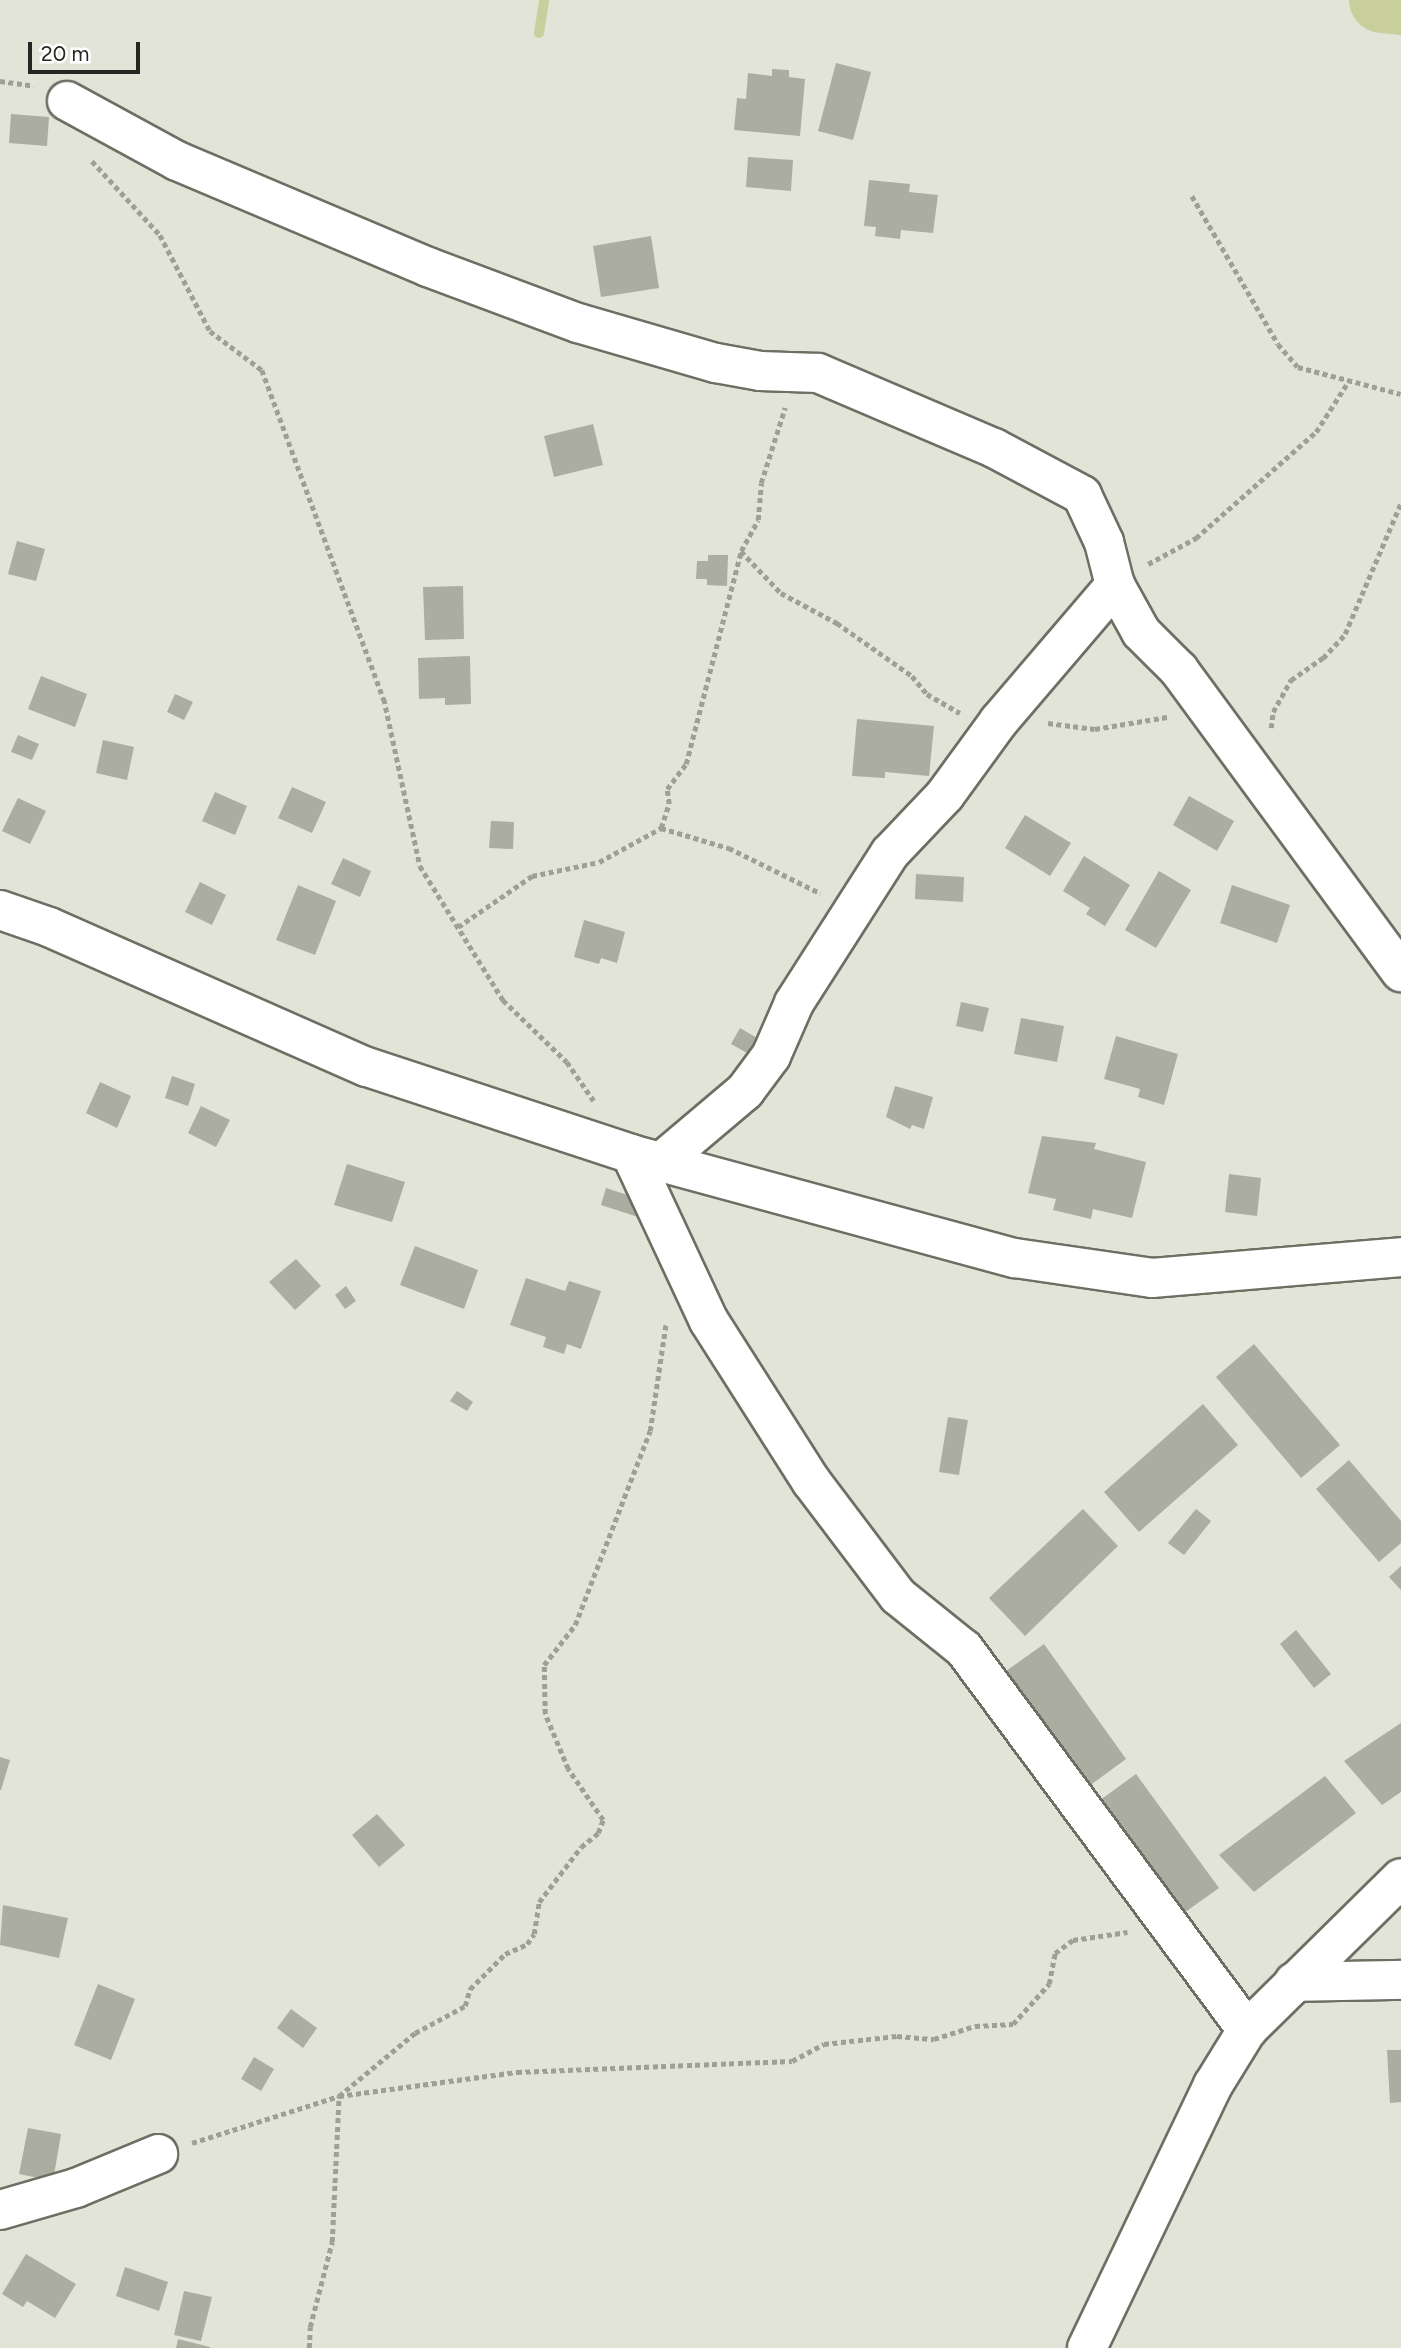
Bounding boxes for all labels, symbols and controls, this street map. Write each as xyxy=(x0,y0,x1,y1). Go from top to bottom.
scale bar xyxy=(32,28,144,72)
text: 20 m xyxy=(41,41,89,66)

